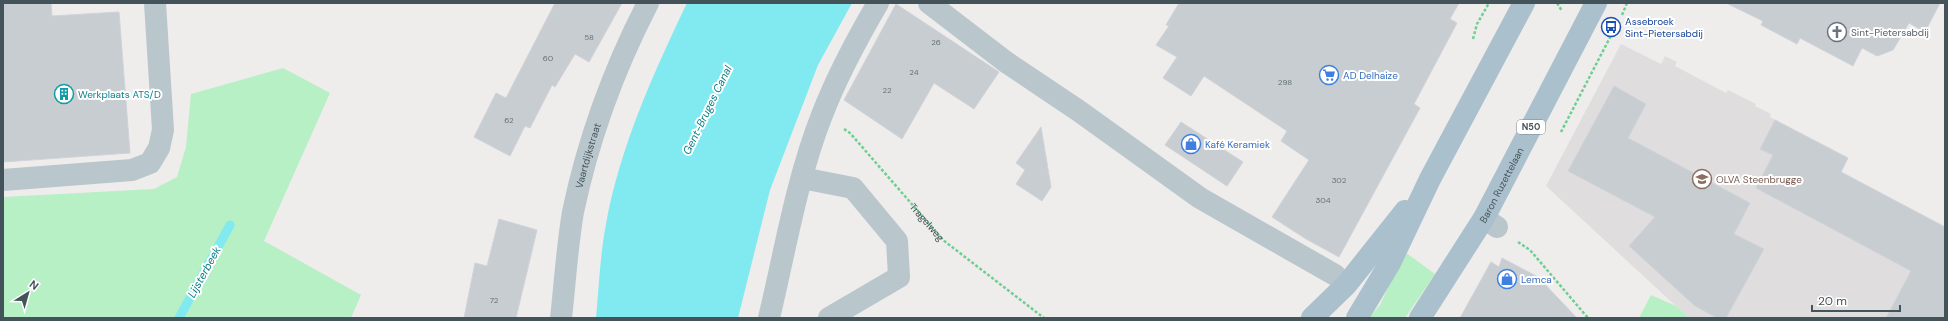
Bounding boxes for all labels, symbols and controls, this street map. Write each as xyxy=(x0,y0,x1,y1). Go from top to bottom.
place label: Assebroek Sint-Pietersabdij xyxy=(1625,15,1703,40)
bus stop icon: Assebroek Sint-Pietersabdij xyxy=(1600,16,1622,38)
church icon: Sint-Pietersabdij xyxy=(1826,21,1848,43)
place label: Sint-Pietersabdij xyxy=(1851,26,1929,39)
house number: 58 xyxy=(584,32,594,42)
house number: 26 xyxy=(931,37,941,47)
house number: 60 xyxy=(543,53,554,63)
water label: Gent-Bruges Canal xyxy=(679,63,735,157)
supermarket icon: AD Delhaize xyxy=(1318,64,1340,86)
house number: 24 xyxy=(909,67,919,77)
place label: AD Delhaize xyxy=(1343,69,1398,82)
house number: 298 xyxy=(1278,77,1292,87)
building icon: Werkplaats ATS/D xyxy=(53,83,75,105)
house number: 22 xyxy=(882,85,892,95)
place label: Werkplaats ATS/D xyxy=(78,88,161,101)
house number: 62 xyxy=(504,115,514,125)
road number: N50 xyxy=(1517,120,1545,134)
street label: Vaartdijkstraat xyxy=(573,121,604,190)
shop icon: Kafé Keramiek xyxy=(1180,133,1202,155)
place label: Kafé Keramiek xyxy=(1205,138,1270,151)
street label: Baron Ruzettelaan xyxy=(1477,145,1527,226)
school or university icon: OLVA Steenbrugge xyxy=(1691,168,1713,190)
place label: OLVA Steenbrugge xyxy=(1716,173,1802,186)
house number: 302 xyxy=(1332,175,1347,185)
house number: 304 xyxy=(1315,195,1331,205)
street label: Tragelweg xyxy=(907,201,947,244)
water label: Lijsterbeek xyxy=(184,244,224,300)
shop icon: Lemca xyxy=(1496,268,1518,290)
north arrow xyxy=(8,273,48,313)
place label: Lemca xyxy=(1521,273,1552,286)
text: N xyxy=(27,277,41,293)
scale bar xyxy=(1812,287,1900,313)
text: 20 m xyxy=(1818,293,1847,309)
house number: 72 xyxy=(490,295,499,305)

